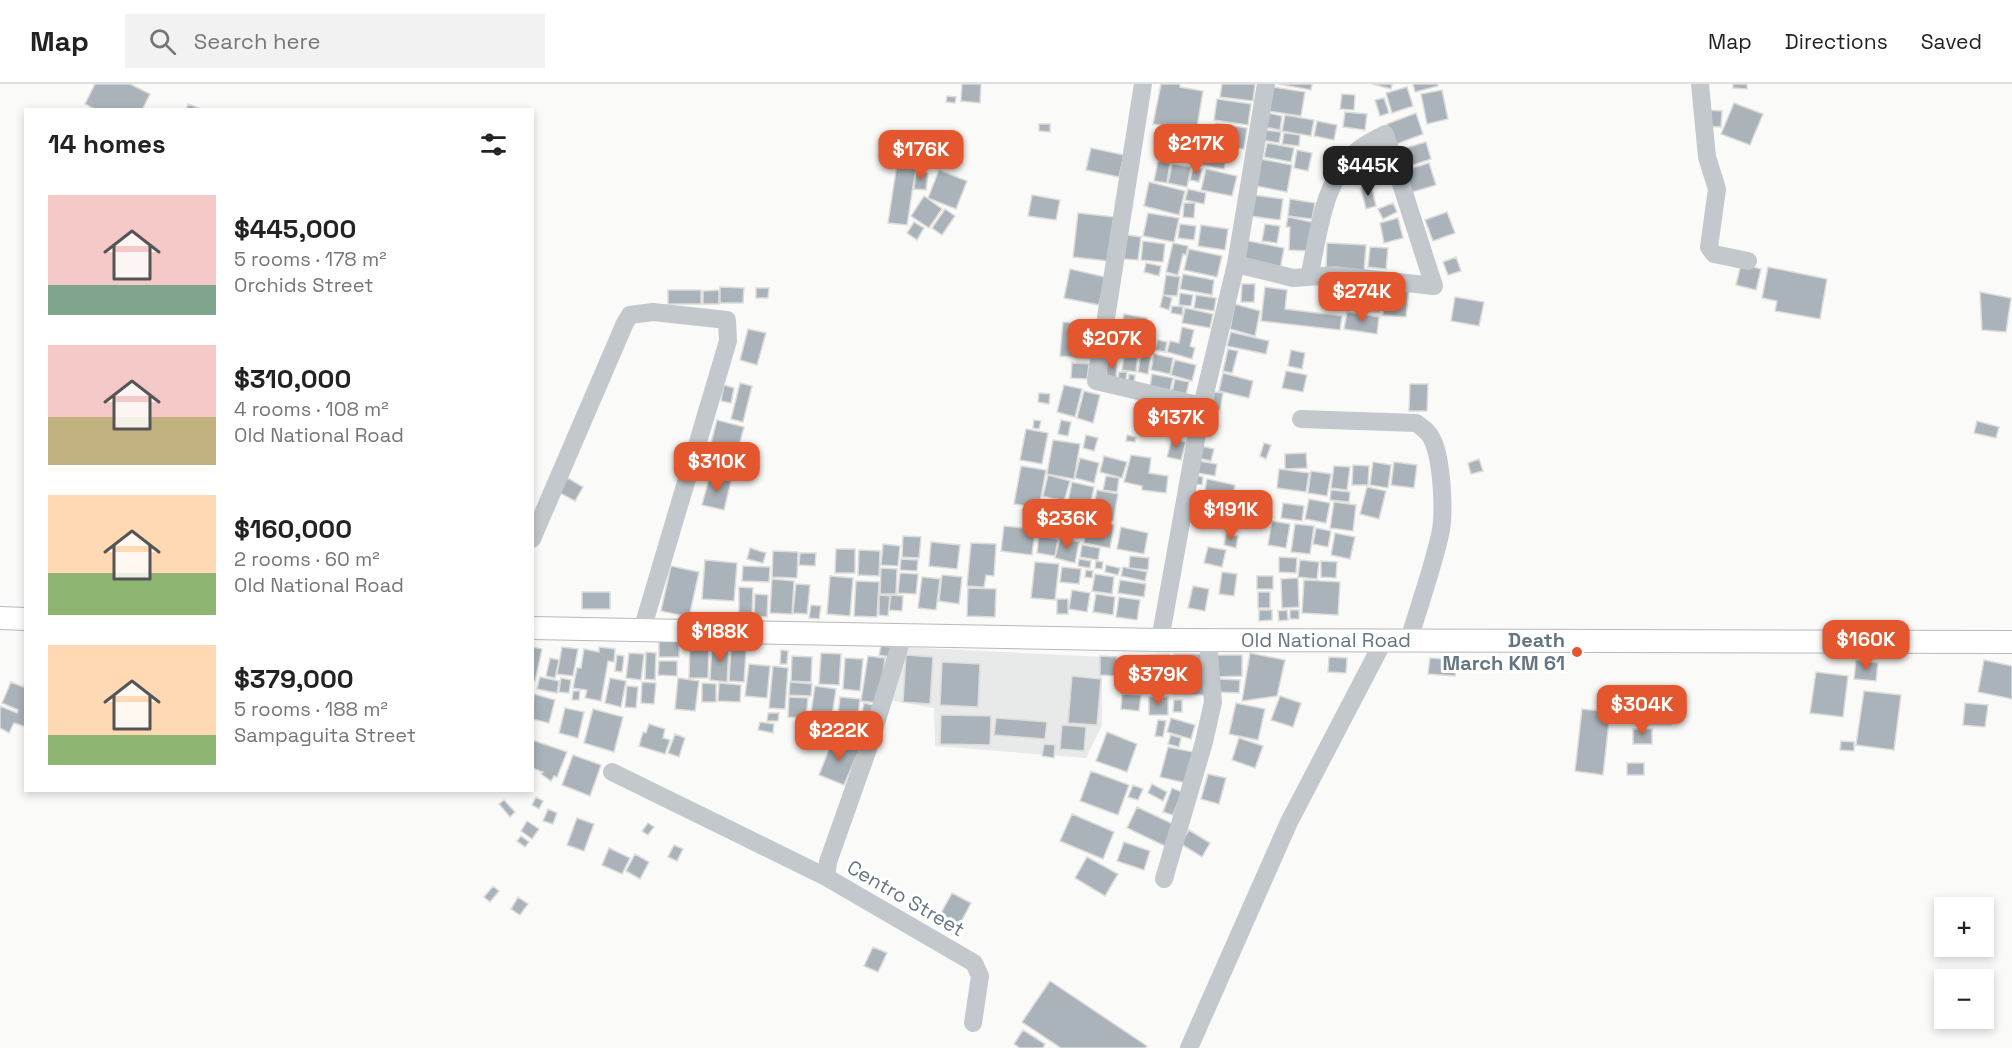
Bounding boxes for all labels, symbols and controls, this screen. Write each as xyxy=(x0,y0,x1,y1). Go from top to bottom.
search box xyxy=(125,14,545,68)
text: Map xyxy=(30,23,89,59)
icon: search xyxy=(146,25,179,58)
text: Search here xyxy=(194,27,321,55)
text: Map xyxy=(1708,28,1752,55)
text: Directions xyxy=(1785,28,1888,55)
text: Saved xyxy=(1921,28,1982,55)
pin: $217K xyxy=(1154,124,1238,175)
text: 14 homes xyxy=(48,127,166,161)
icon: filters xyxy=(477,128,510,161)
pin: $176K xyxy=(879,130,963,181)
text: $217K xyxy=(1168,130,1224,156)
text: $176K xyxy=(892,136,950,162)
pin: $445K xyxy=(1326,146,1410,197)
text: $445K xyxy=(1337,152,1399,178)
text: $445,000 xyxy=(234,212,356,246)
icon: home xyxy=(96,219,168,291)
text: 5 rooms · 178 m² xyxy=(234,246,386,272)
text: Orchids Street xyxy=(234,272,373,298)
pin: $274K xyxy=(1320,272,1404,323)
text: $274K xyxy=(1332,278,1392,304)
pin: $207K xyxy=(1070,319,1154,370)
text: $207K xyxy=(1082,325,1142,351)
text: $310,000 xyxy=(234,362,351,396)
icon: home xyxy=(96,369,168,441)
text: 4 rooms · 108 m² xyxy=(234,396,389,422)
pin: $137K xyxy=(1134,398,1218,449)
text: $137K xyxy=(1148,404,1204,430)
text: Old National Road xyxy=(234,422,404,448)
pin: $310K xyxy=(675,442,759,493)
text: $310K xyxy=(688,448,746,474)
pin: $191K xyxy=(1189,490,1273,541)
text: $191K xyxy=(1203,496,1259,522)
pin: $236K xyxy=(1025,499,1109,550)
text: $236K xyxy=(1036,505,1098,531)
text: $160,000 xyxy=(234,512,352,546)
icon: home xyxy=(96,519,168,591)
text: 2 rooms · 60 m² xyxy=(234,546,380,572)
text: Old National Road xyxy=(234,572,404,598)
pin: $188K xyxy=(678,612,762,663)
text: $188K xyxy=(691,618,749,644)
pin: $160K xyxy=(1824,620,1908,671)
text: $160K xyxy=(1837,626,1896,652)
street label: Old National Road xyxy=(1241,627,1411,653)
place label: Death March KM 61 xyxy=(1443,627,1565,676)
marker: Death March KM 61 xyxy=(1570,645,1584,659)
pin: $379K xyxy=(1116,655,1200,706)
text: $379K xyxy=(1128,661,1188,687)
text: $379,000 xyxy=(234,662,354,696)
icon: home xyxy=(96,669,168,741)
pin: $304K xyxy=(1600,685,1684,736)
text: $304K xyxy=(1611,691,1673,717)
text: 5 rooms · 188 m² xyxy=(234,696,388,722)
pin: $222K xyxy=(797,711,881,762)
text: $222K xyxy=(809,717,869,743)
text: Sampaguita Street xyxy=(234,722,416,748)
street label: Centro Street xyxy=(842,854,970,942)
map controls xyxy=(1934,897,1994,1029)
button: + xyxy=(1934,897,1994,957)
button: − xyxy=(1934,969,1994,1029)

